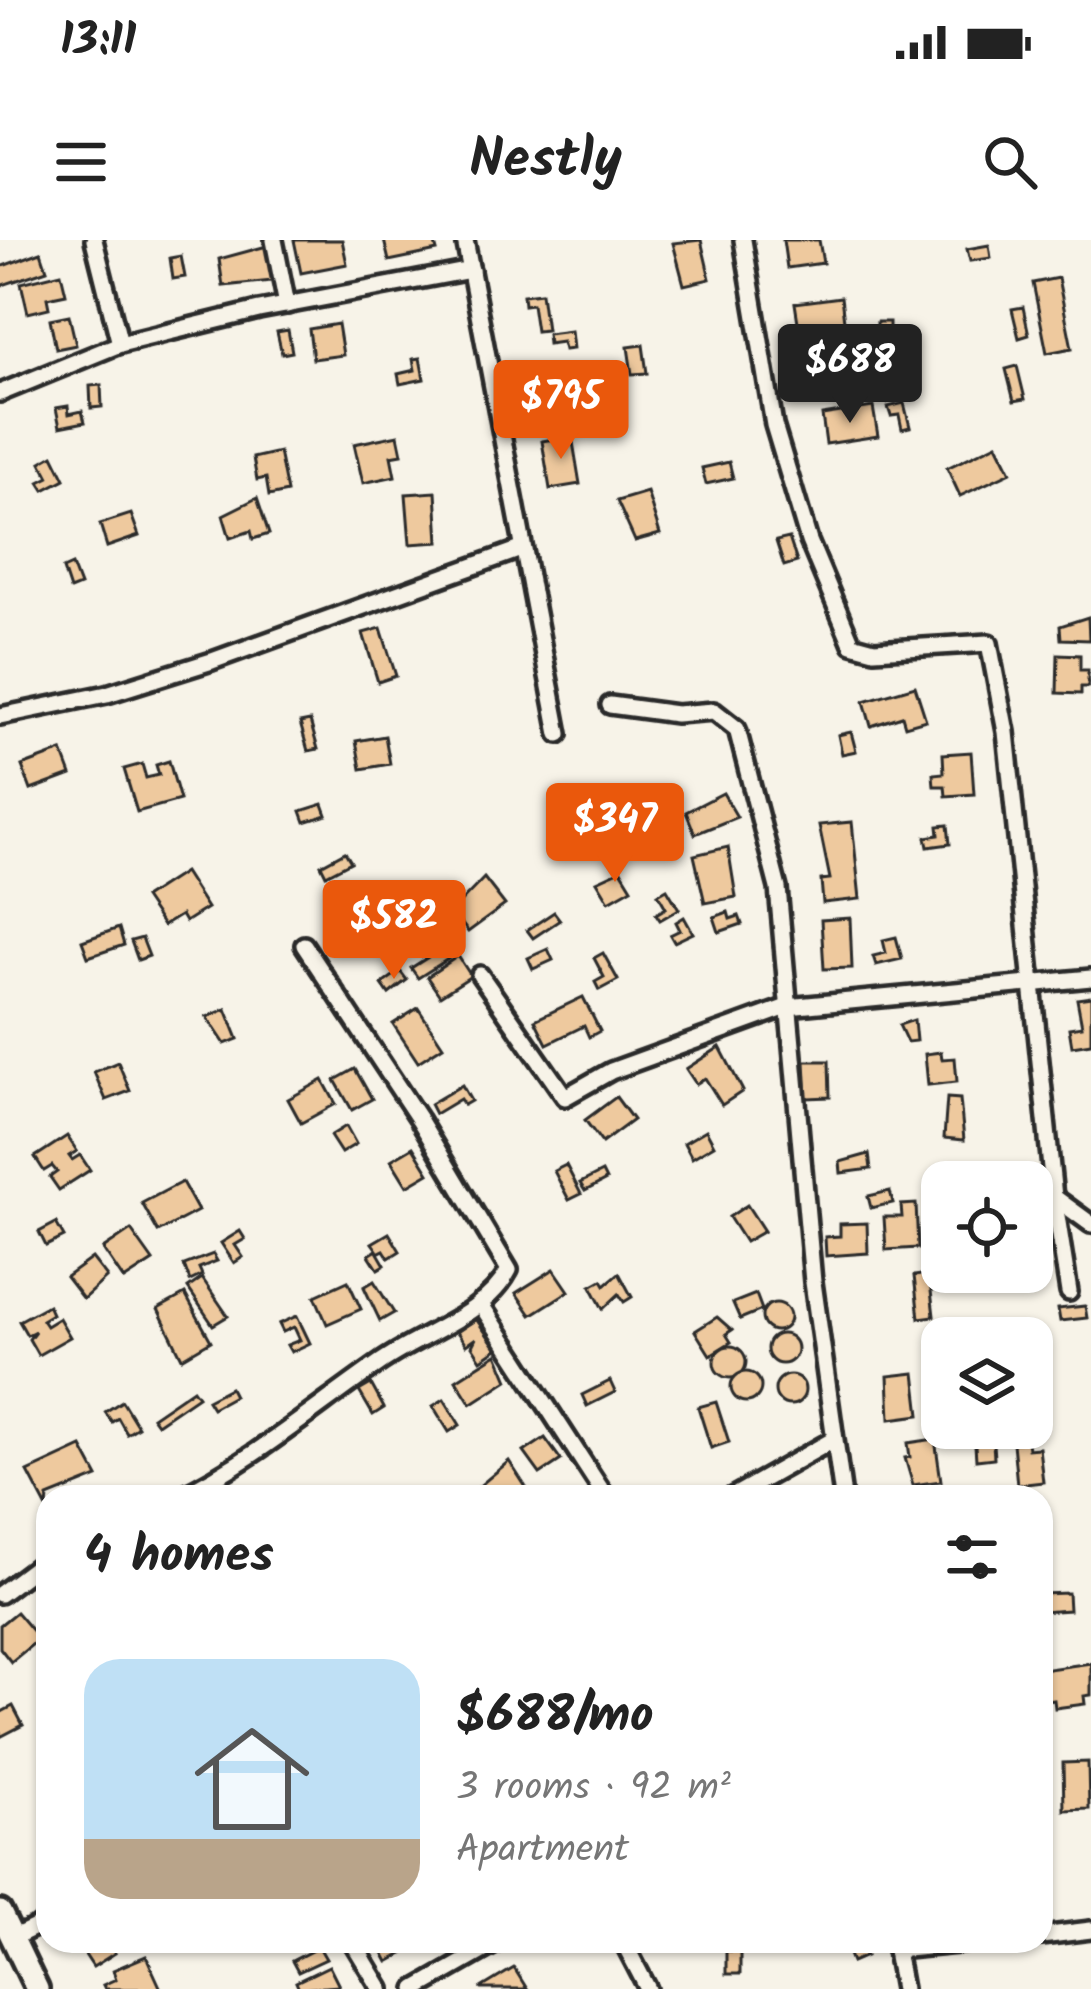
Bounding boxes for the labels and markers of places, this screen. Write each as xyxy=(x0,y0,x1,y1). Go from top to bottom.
pin: $688 xyxy=(779,324,921,426)
pin: $795 xyxy=(490,360,632,462)
pin: $347 xyxy=(544,783,686,885)
pin: $582 xyxy=(323,880,465,982)

